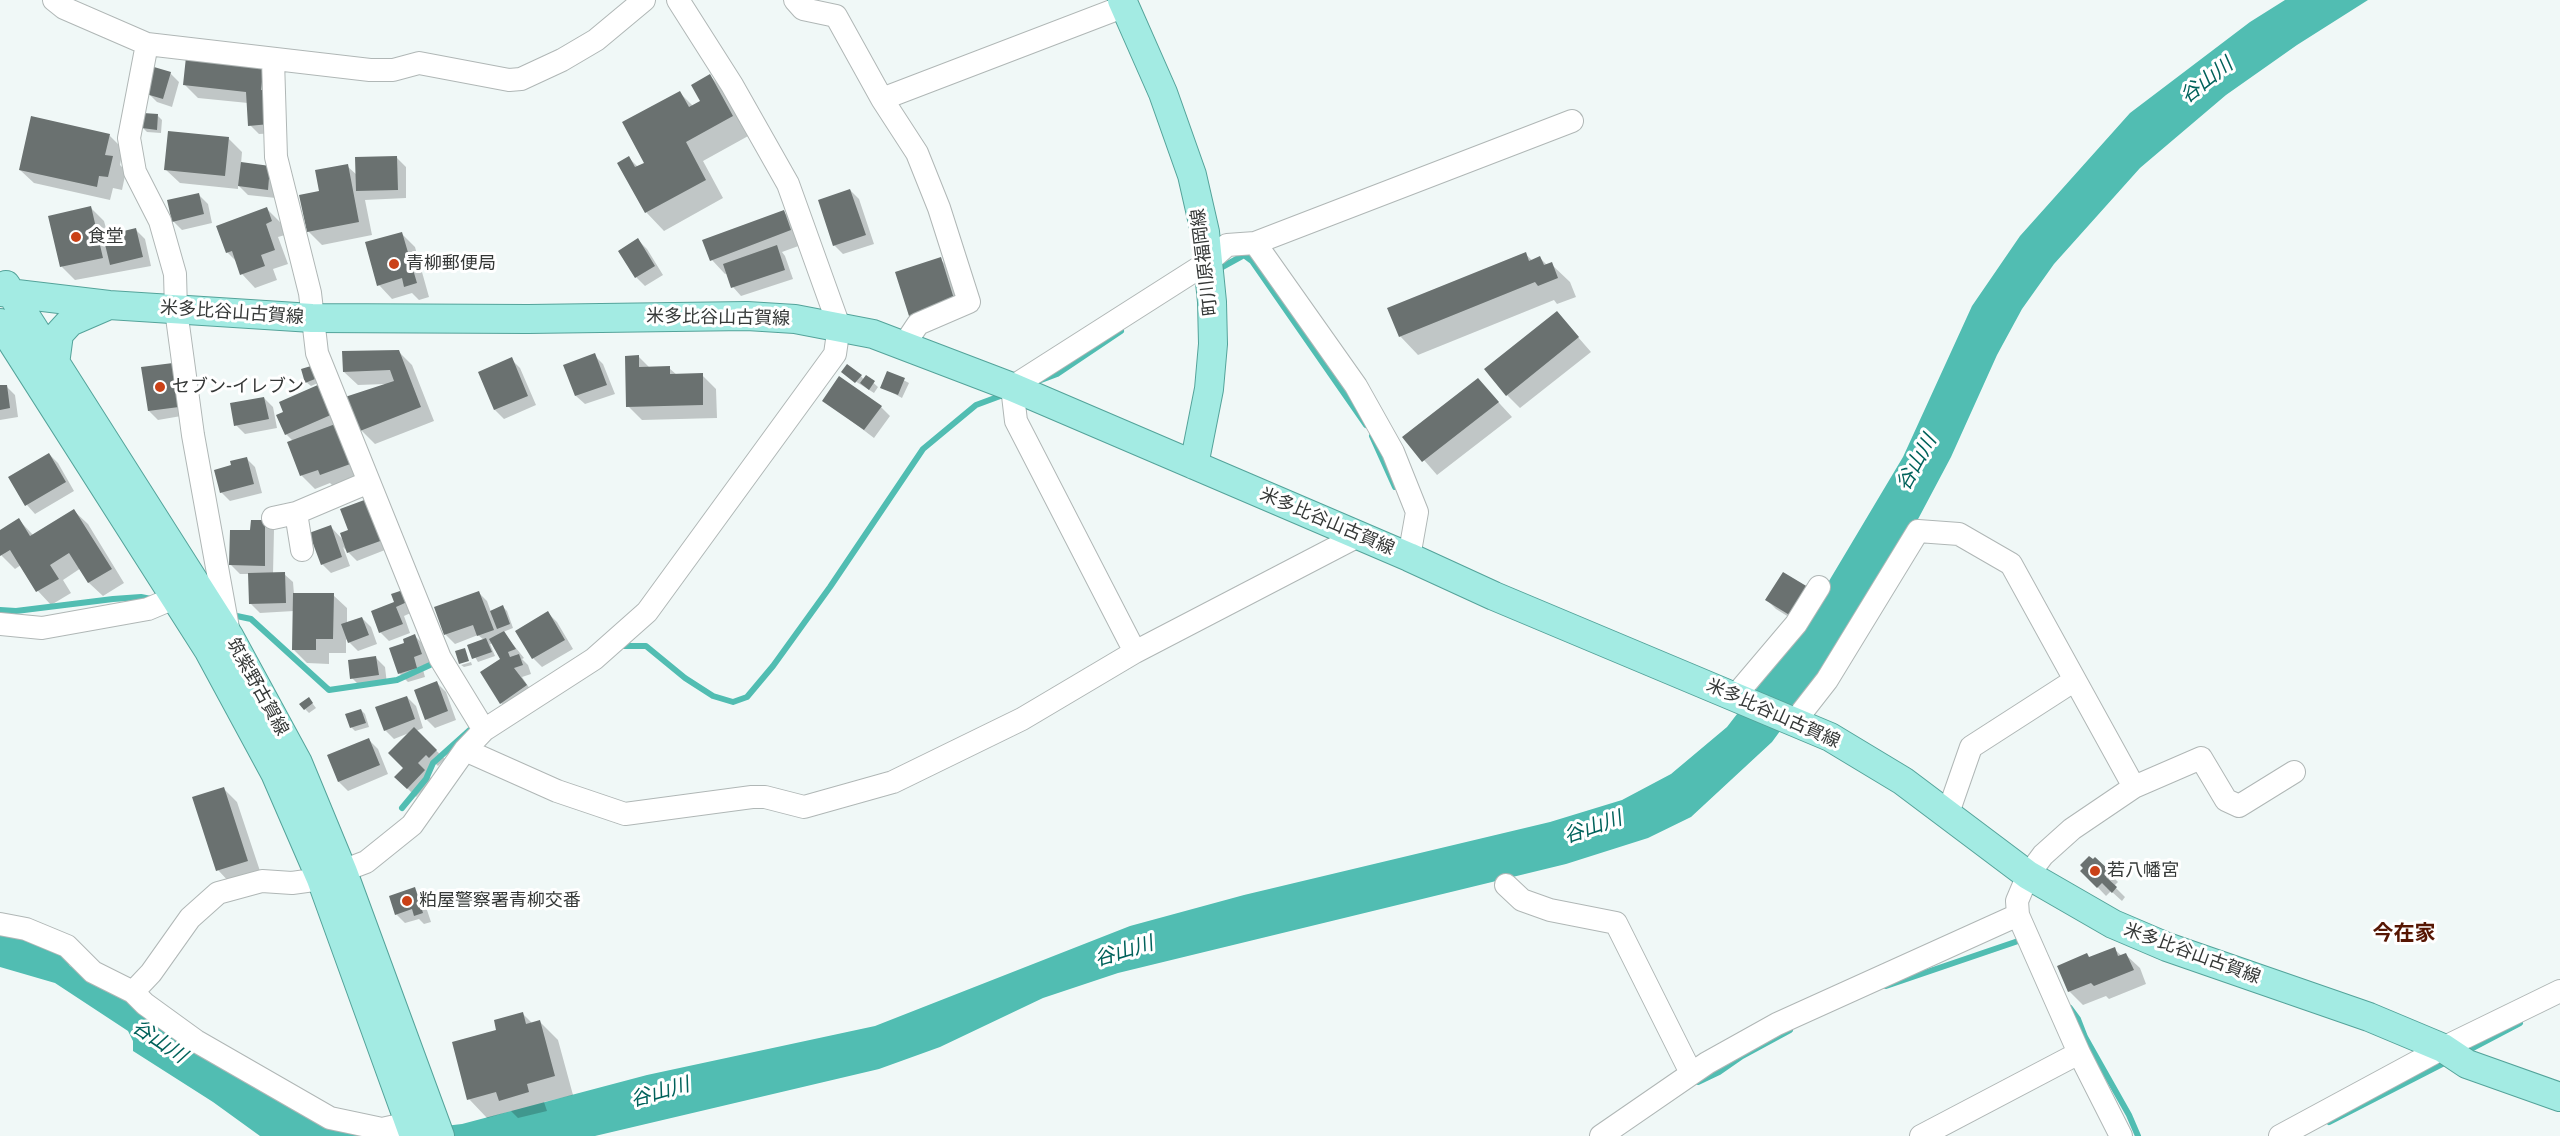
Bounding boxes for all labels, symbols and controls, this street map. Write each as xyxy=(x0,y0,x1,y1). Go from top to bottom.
water label: 谷山川 xyxy=(2176,53,2238,109)
street label: 町川原福岡線 xyxy=(1188,207,1222,317)
place label: 食堂 xyxy=(88,226,124,248)
marker: 食堂 xyxy=(69,230,83,244)
place label: 青柳郵便局 xyxy=(406,253,496,275)
marker: 青柳郵便局 xyxy=(387,257,401,271)
street label: 米多比谷山古賀線 xyxy=(159,297,305,329)
street label: 米多比谷山古賀線 xyxy=(646,306,790,330)
place label: セブン-イレブン xyxy=(172,376,304,398)
marker: セブン-イレブン xyxy=(153,380,167,394)
water label: 谷山川 xyxy=(1892,431,1942,495)
street label: 米多比谷山古賀線 xyxy=(1257,484,1397,560)
street label: 筑紫野古賀線 xyxy=(221,635,293,739)
street label: 米多比谷山古賀線 xyxy=(1703,675,1843,753)
water label: 谷山川 xyxy=(1561,807,1625,849)
place label: 若八幡宮 xyxy=(2107,860,2179,882)
marker: 若八幡宮 xyxy=(2088,864,2102,878)
place label: 粕屋警察署青柳交番 xyxy=(419,890,581,912)
marker: 粕屋警察署青柳交番 xyxy=(400,894,414,908)
street label: 米多比谷山古賀線 xyxy=(2121,919,2263,989)
district label: 今在家 xyxy=(2373,921,2435,947)
water label: 谷山川 xyxy=(1092,932,1156,972)
water label: 谷山川 xyxy=(127,1015,191,1069)
water label: 谷山川 xyxy=(628,1073,692,1113)

